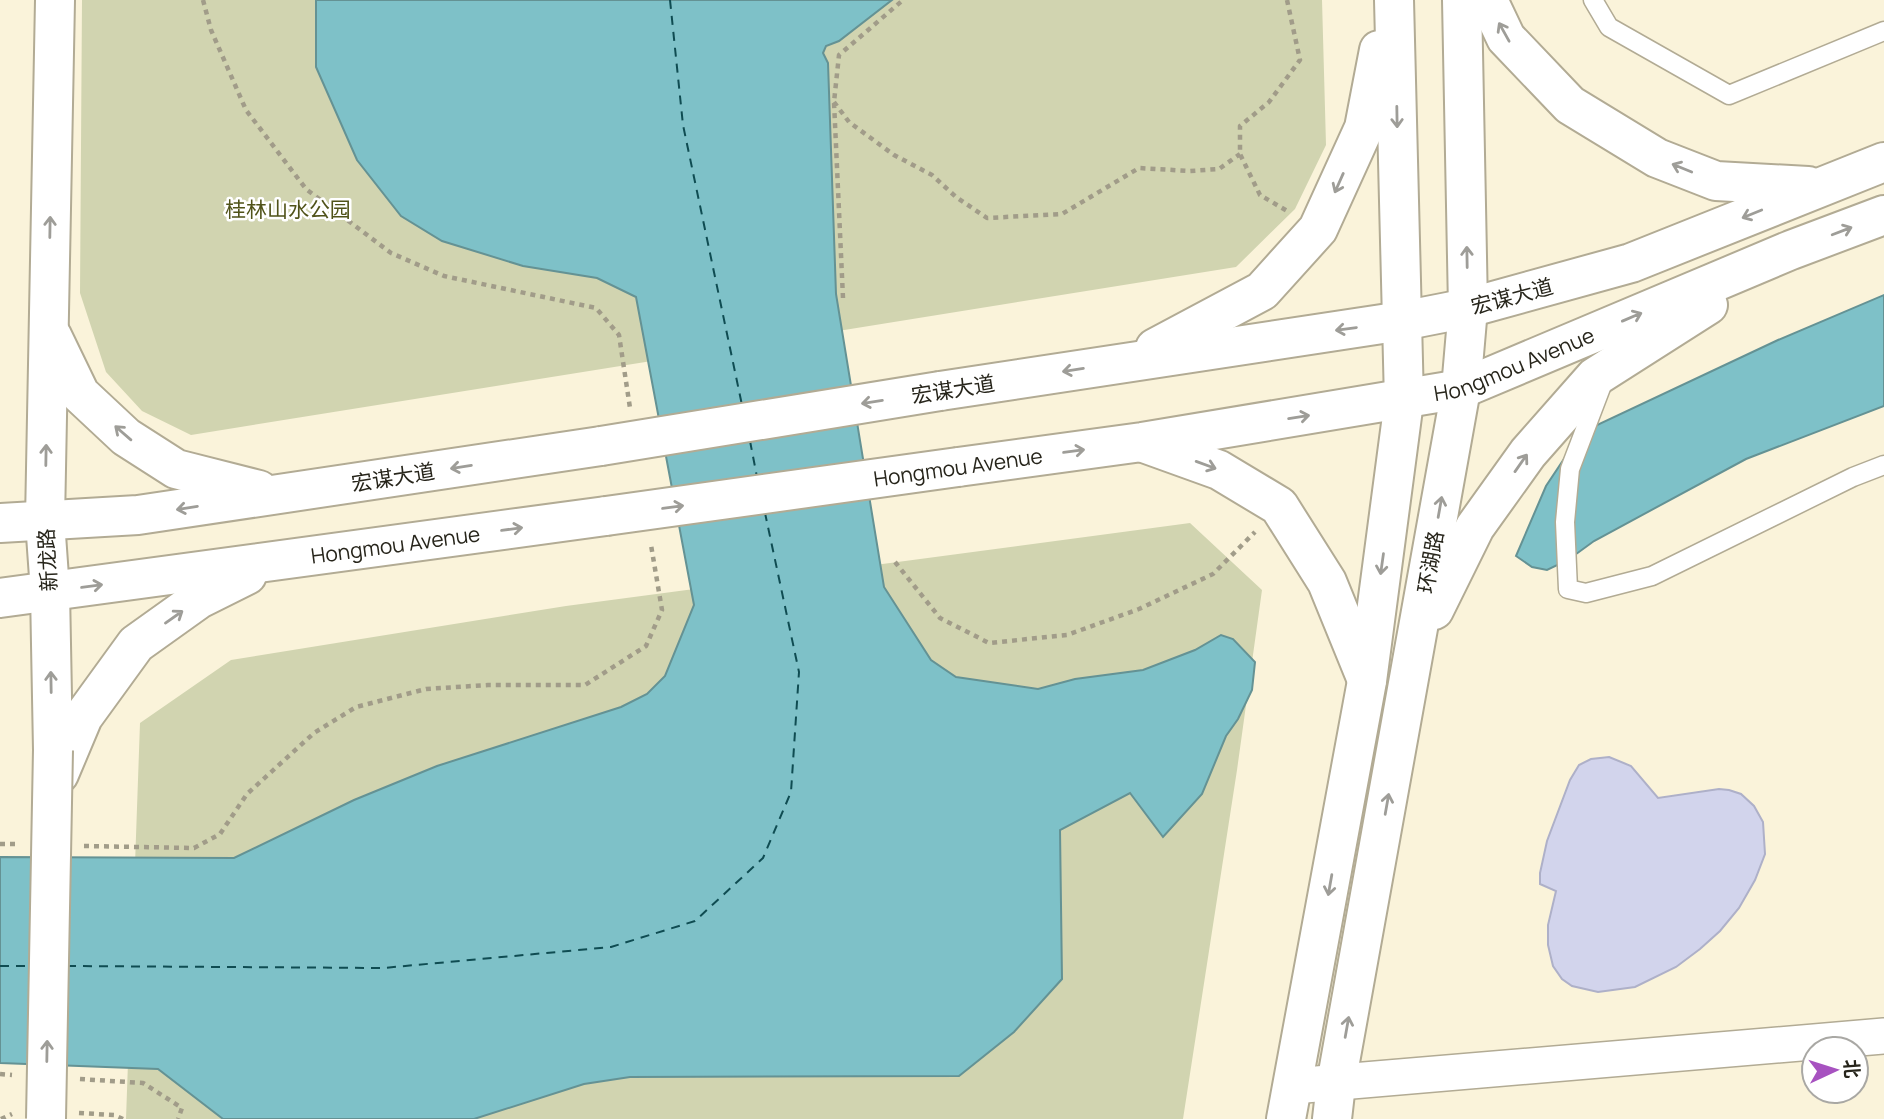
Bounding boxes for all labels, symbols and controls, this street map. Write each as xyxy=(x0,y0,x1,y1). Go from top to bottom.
one-way arrow xyxy=(1497,22,1510,43)
one-way arrow xyxy=(1390,105,1404,128)
one-way arrow xyxy=(1672,160,1693,173)
one-way arrow xyxy=(1332,172,1345,193)
park label: 桂林山水公园 xyxy=(225,195,351,223)
one-way arrow xyxy=(1742,209,1764,222)
one-way arrow xyxy=(44,216,57,239)
one-way arrow xyxy=(1831,224,1853,236)
one-way arrow xyxy=(1460,246,1474,269)
street label: 宏谋大道 xyxy=(1468,272,1556,320)
one-way arrow xyxy=(1621,310,1642,323)
street label: Hongmou Avenue xyxy=(1432,321,1598,407)
one-way arrow xyxy=(1335,323,1358,336)
one-way arrow xyxy=(1062,364,1085,377)
street label: 宏谋大道 xyxy=(909,369,997,409)
one-way arrow xyxy=(862,396,884,409)
one-way arrow xyxy=(1287,410,1310,423)
one-way arrow xyxy=(114,425,132,441)
street label: Hongmou Avenue xyxy=(872,441,1044,493)
one-way arrow xyxy=(40,444,53,467)
one-way arrow xyxy=(1062,444,1085,457)
one-way arrow xyxy=(1513,454,1528,473)
street label: 宏谋大道 xyxy=(349,457,437,497)
one-way arrow xyxy=(450,460,473,473)
one-way arrow xyxy=(1194,460,1216,473)
one-way arrow xyxy=(1434,496,1447,519)
one-way arrow xyxy=(662,500,684,513)
one-way arrow xyxy=(176,501,199,514)
street label: Hongmou Avenue xyxy=(309,519,482,570)
one-way arrow xyxy=(500,523,522,536)
street label: 新龙路 xyxy=(31,528,63,592)
street label: 环湖路 xyxy=(1411,529,1449,595)
one-way arrow xyxy=(1376,552,1389,575)
one-way arrow xyxy=(80,579,103,592)
one-way arrow xyxy=(164,610,183,624)
one-way arrow xyxy=(45,671,58,694)
one-way arrow xyxy=(1381,793,1394,815)
one-way arrow xyxy=(1322,873,1336,896)
one-way arrow xyxy=(1340,1016,1354,1039)
north arrow xyxy=(1800,1035,1870,1105)
one-way arrow xyxy=(41,1040,54,1063)
text: 北 xyxy=(1838,1058,1866,1079)

